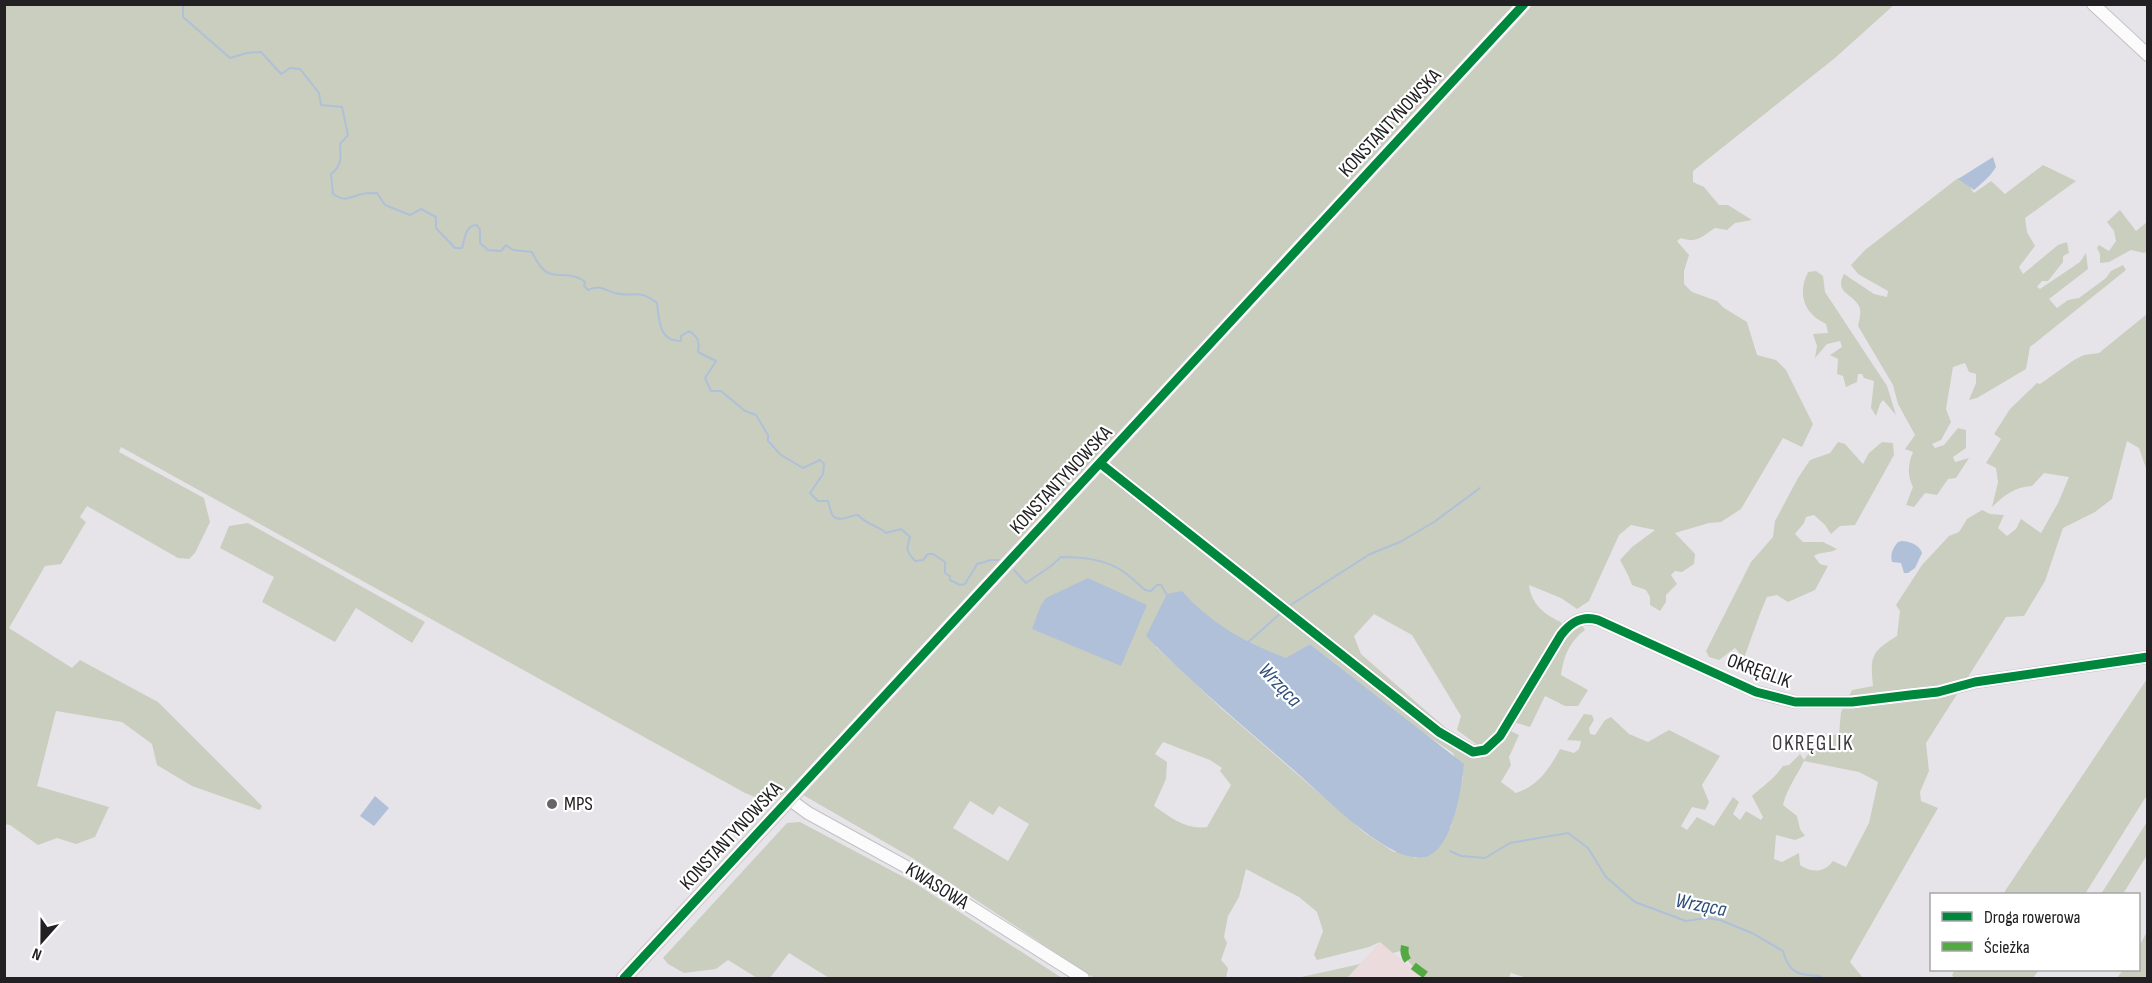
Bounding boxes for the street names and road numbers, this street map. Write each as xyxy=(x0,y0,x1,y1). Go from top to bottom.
street label: KONSTANTYNOWSKA xyxy=(1334,64,1446,182)
street label: KONSTANTYNOWSKA xyxy=(1005,421,1117,539)
street label: OKRĘGLIK xyxy=(1724,648,1794,694)
street label: KONSTANTYNOWSKA xyxy=(675,777,787,895)
street label: KWASOWA xyxy=(901,857,973,915)

